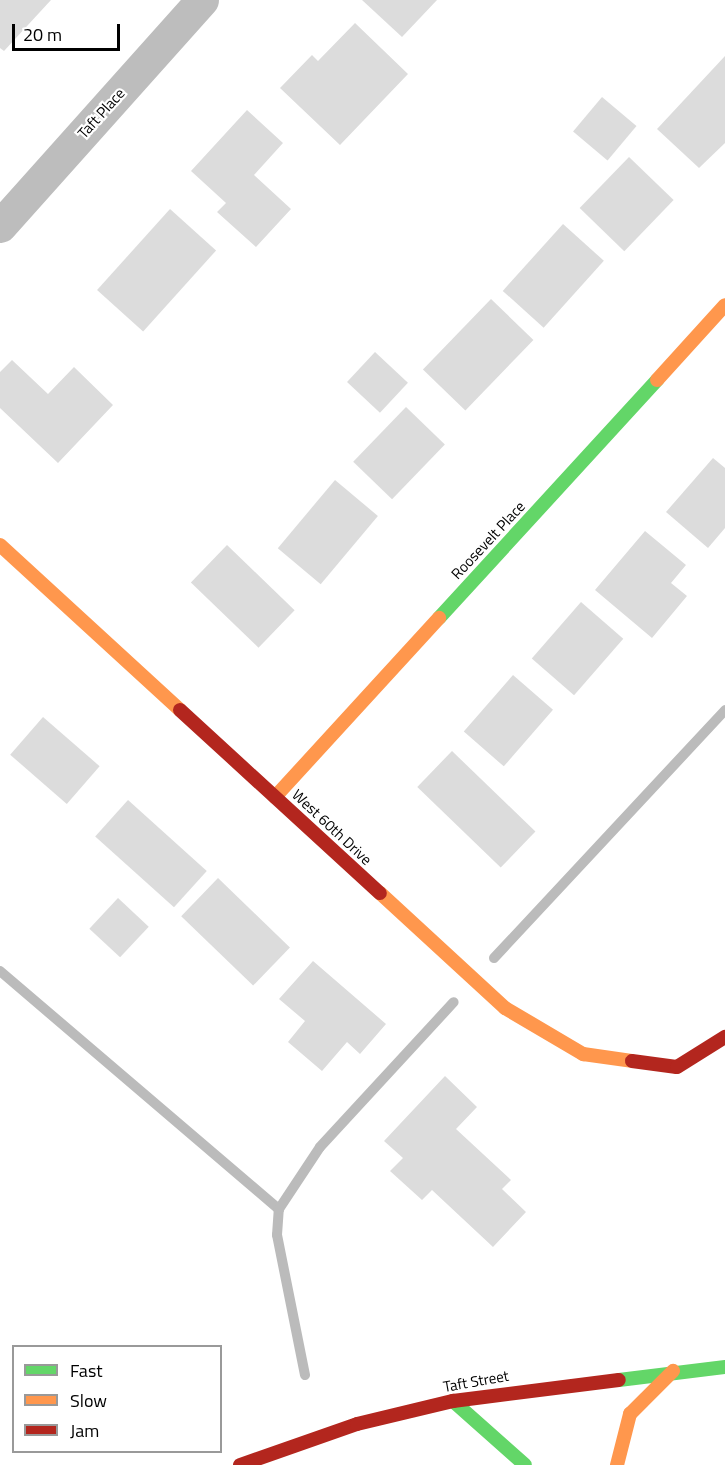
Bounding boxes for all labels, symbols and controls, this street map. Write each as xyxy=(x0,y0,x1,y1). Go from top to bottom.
scale bar xyxy=(15,12,123,50)
text: 20 m xyxy=(23,21,62,48)
street label: Taft Place xyxy=(74,84,128,142)
street label: Roosevelt Place xyxy=(447,497,529,583)
street label: West 60th Drive xyxy=(288,786,376,868)
legend xyxy=(12,1345,222,1453)
text: Fast xyxy=(70,1357,103,1384)
street label: Taft Street xyxy=(442,1366,510,1396)
text: Slow xyxy=(70,1387,107,1414)
text: Jam xyxy=(70,1417,99,1444)

